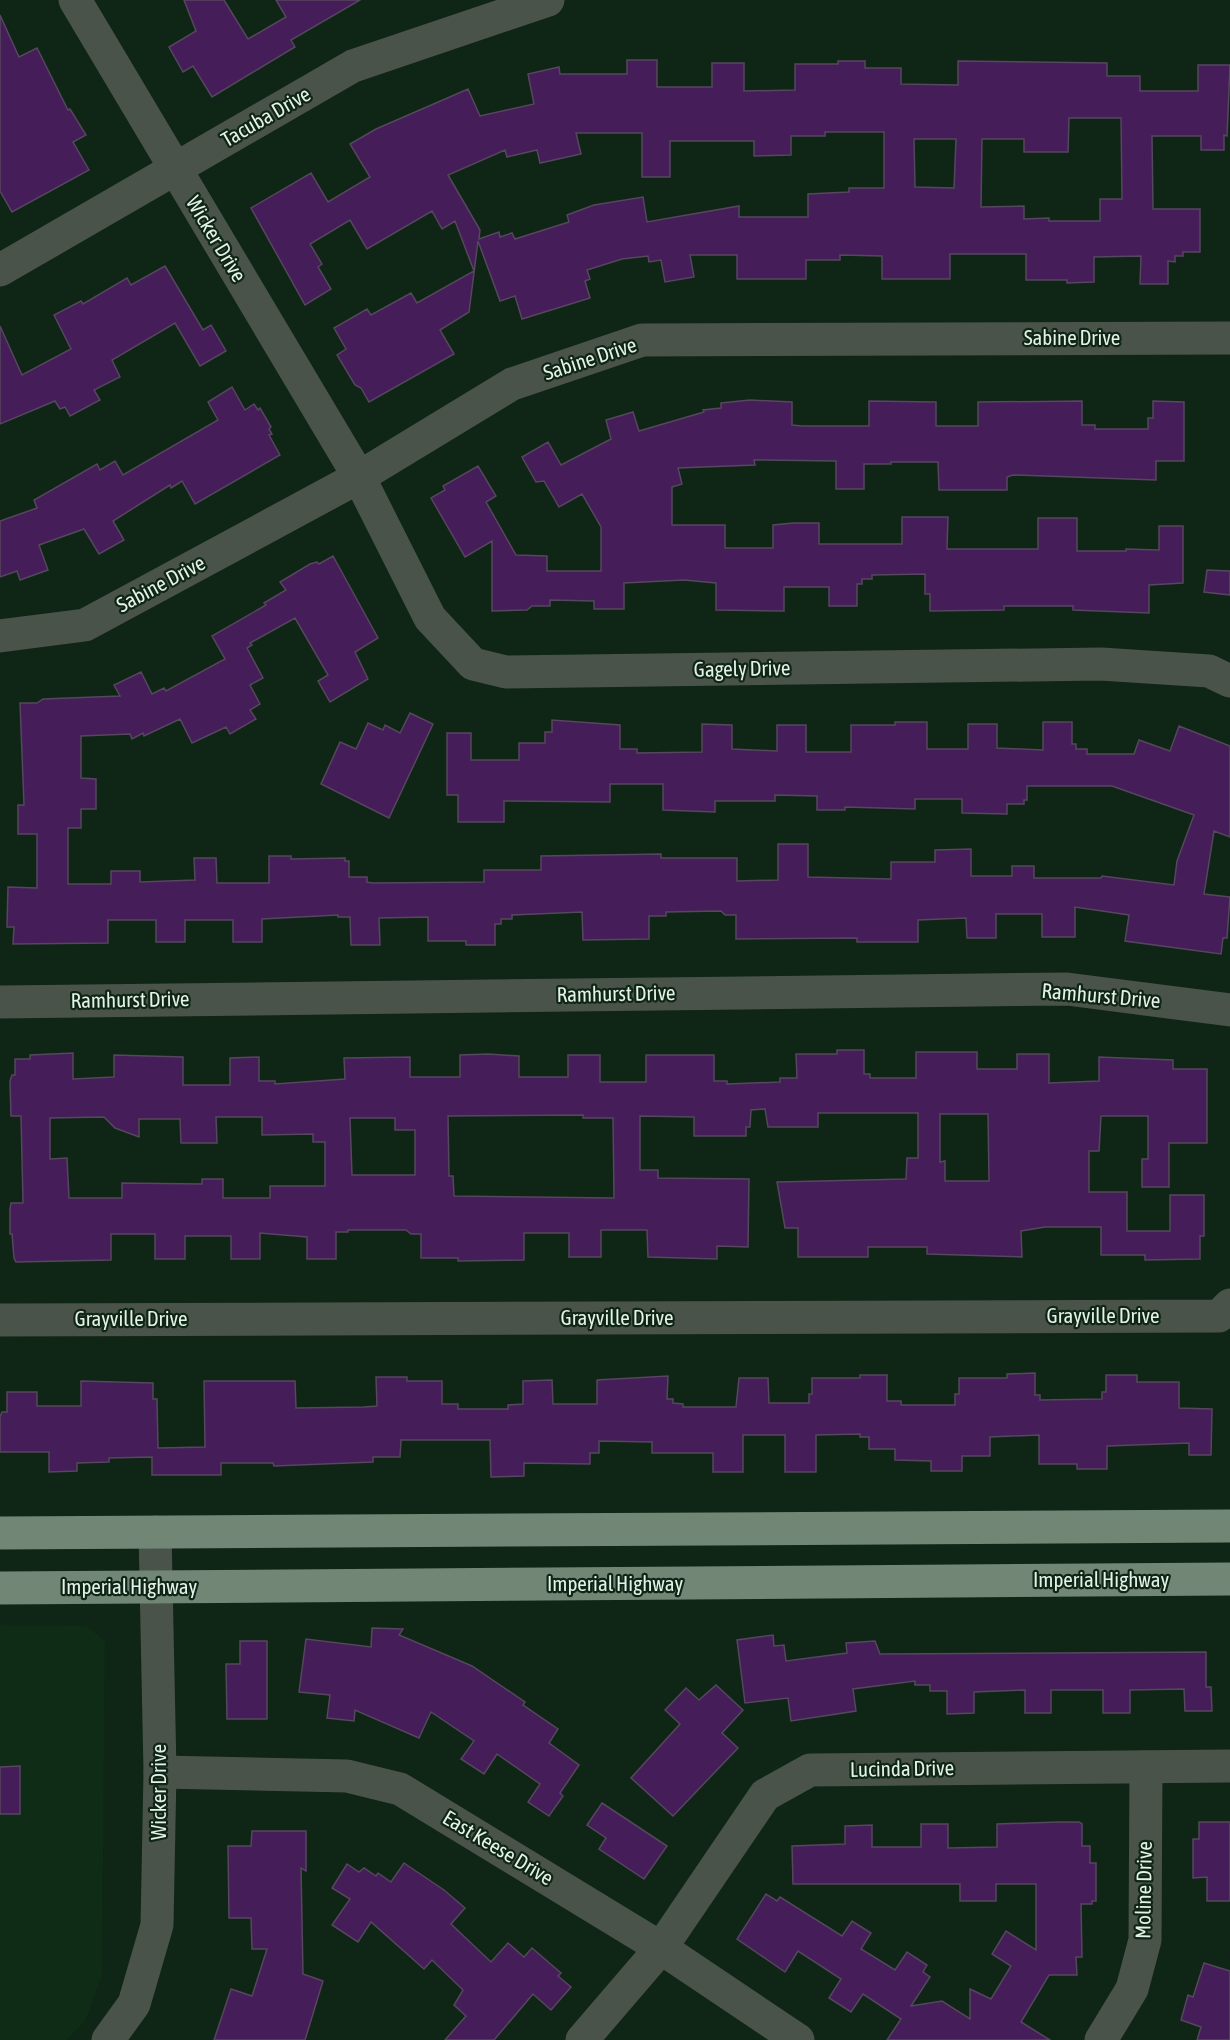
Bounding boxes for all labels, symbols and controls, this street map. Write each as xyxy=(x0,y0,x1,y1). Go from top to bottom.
street label: Tacuba Drive xyxy=(217,81,314,151)
street label: Wicker Drive xyxy=(182,191,252,286)
street label: Sabine Drive xyxy=(1024,325,1120,349)
street label: Sabine Drive xyxy=(540,332,639,384)
street label: Sabine Drive xyxy=(112,550,209,616)
street label: Gagely Drive xyxy=(693,655,791,681)
street label: Ramhurst Drive xyxy=(1041,978,1161,1012)
street label: Ramhurst Drive xyxy=(556,980,676,1006)
street label: Ramhurst Drive xyxy=(70,986,190,1012)
street label: Grayville Drive xyxy=(1047,1303,1159,1327)
street label: Grayville Drive xyxy=(561,1305,673,1329)
street label: Grayville Drive xyxy=(75,1306,187,1330)
street label: Imperial Highway xyxy=(1033,1567,1169,1591)
street label: Imperial Highway xyxy=(547,1571,683,1595)
street label: Imperial Highway xyxy=(61,1574,197,1598)
street label: Wicker Drive xyxy=(146,1744,170,1840)
street label: Lucinda Drive xyxy=(850,1755,954,1781)
street label: East Keese Drive xyxy=(439,1805,558,1889)
street label: Moline Drive xyxy=(1130,1841,1156,1939)

